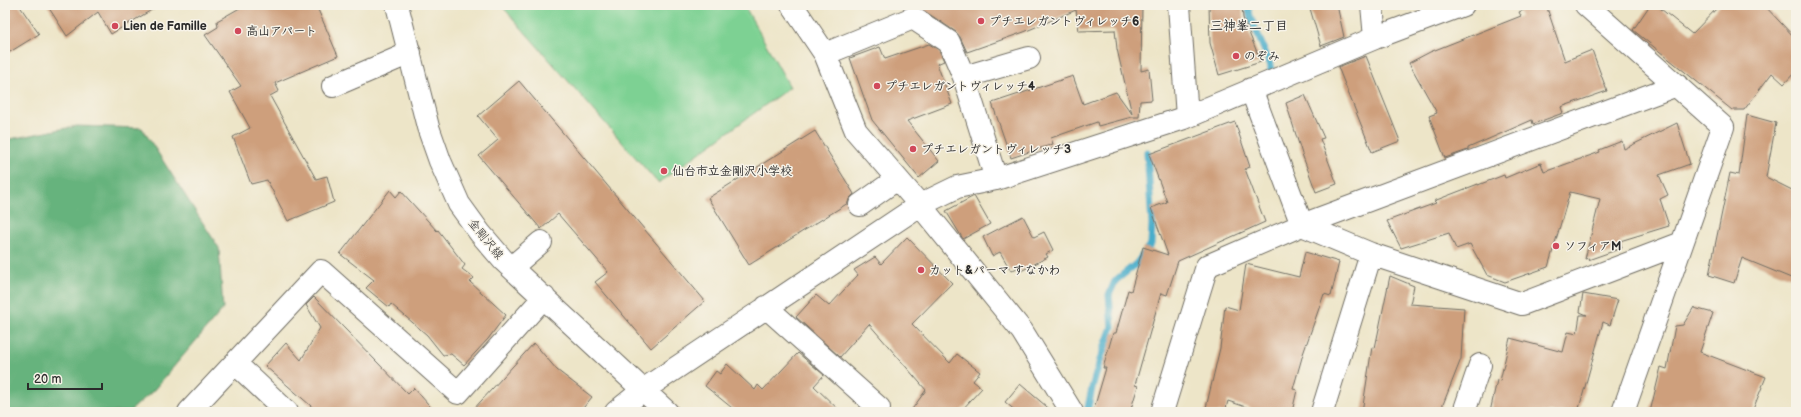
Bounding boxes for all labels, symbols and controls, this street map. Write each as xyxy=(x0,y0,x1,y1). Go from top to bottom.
place label: プチエレガントヴィレッチ6 xyxy=(989,14,1139,29)
marker: プチエレガントヴィレッチ6 xyxy=(976,16,986,26)
district label: 三神峯二丁目 xyxy=(1210,18,1288,34)
place label: Lien de Famille xyxy=(123,19,207,34)
marker: Lien de Famille xyxy=(110,21,120,31)
place label: 高山アパート xyxy=(246,24,317,39)
marker: 高山アパート xyxy=(233,26,243,36)
place label: のぞみ xyxy=(1244,49,1280,64)
marker: のぞみ xyxy=(1231,51,1241,61)
place label: プチエレガントヴィレッチ4 xyxy=(885,79,1035,94)
marker: プチエレガントヴィレッチ4 xyxy=(872,81,882,91)
place label: プチエレガントヴィレッチ3 xyxy=(921,142,1071,157)
marker: プチエレガントヴィレッチ3 xyxy=(908,144,918,154)
place label: 仙台市立金剛沢小学校 xyxy=(672,164,792,179)
marker: 仙台市立金剛沢小学校 xyxy=(659,166,669,176)
street label: 金剛沢線 xyxy=(465,216,507,263)
place label: ソフィアM xyxy=(1564,239,1621,254)
marker: ソフィアM xyxy=(1551,241,1561,251)
place label: カット&パーマ すなかわ xyxy=(929,263,1061,278)
marker: カット&パーマ すなかわ xyxy=(916,265,926,275)
scale bar xyxy=(28,365,102,391)
text: 20 m xyxy=(34,372,61,387)

